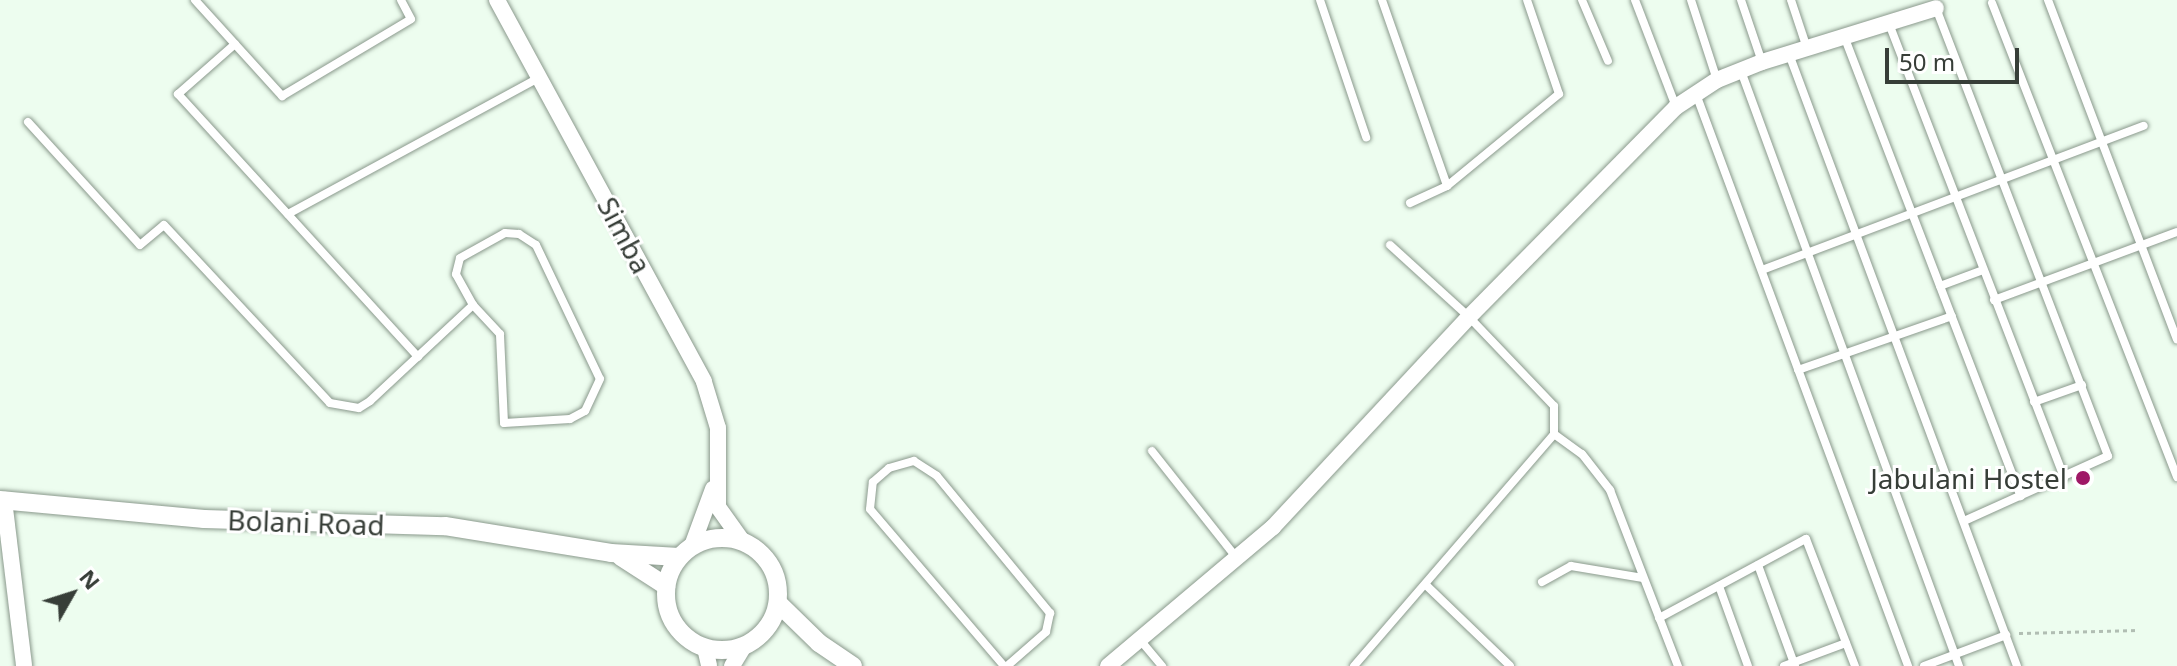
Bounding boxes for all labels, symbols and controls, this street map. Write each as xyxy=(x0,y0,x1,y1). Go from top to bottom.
scale bar xyxy=(1889,32,2023,82)
text: 50 m xyxy=(1899,45,1955,78)
street label: Simba xyxy=(591,191,659,279)
place label: Jabulani Hostel xyxy=(1870,461,2067,495)
marker: Jabulani Hostel xyxy=(2074,469,2092,487)
street label: Bolani Road xyxy=(227,502,385,542)
north arrow xyxy=(32,554,112,634)
text: N xyxy=(73,562,108,595)

